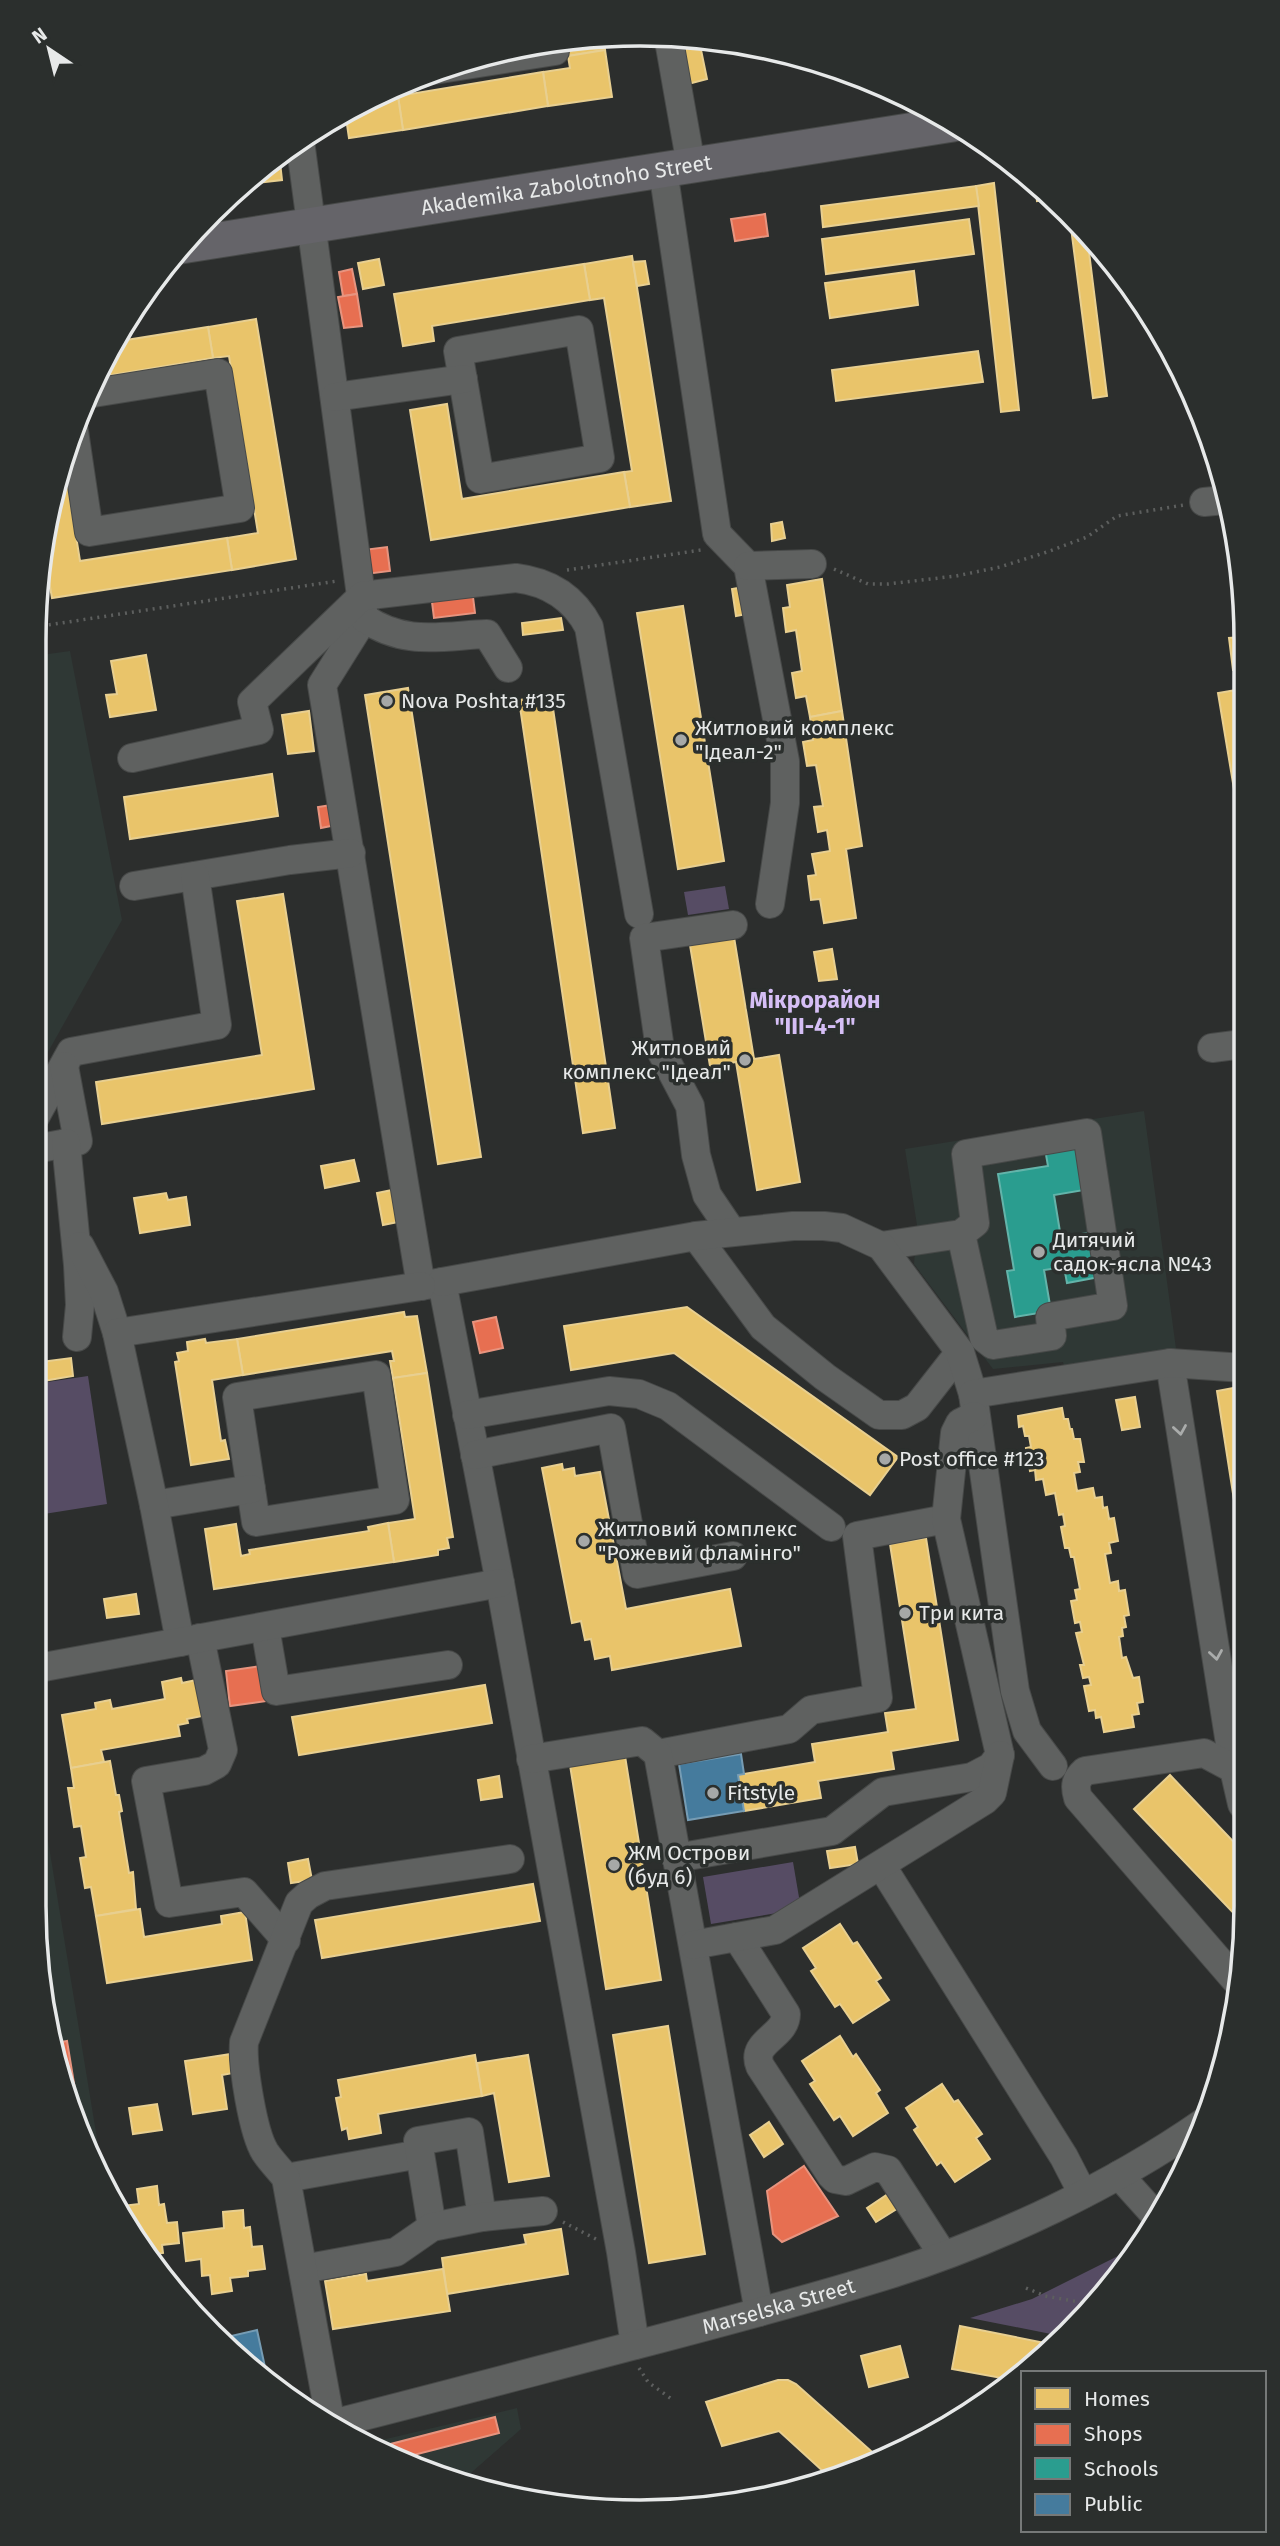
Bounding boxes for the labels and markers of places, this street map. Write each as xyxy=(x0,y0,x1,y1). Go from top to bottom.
place label: Nova Poshta #135 xyxy=(401,688,566,714)
marker: Nova Poshta #135 xyxy=(379,693,395,709)
place label: Житловий комплекс "Ідеал-2" xyxy=(695,715,894,765)
marker: Житловий комплекс "Ідеал-2" xyxy=(673,732,689,748)
place label: Житловий комплекс "Ідеал" xyxy=(562,1035,731,1085)
marker: Житловий комплекс "Ідеал" xyxy=(737,1052,753,1068)
place label: Дитячий садок-ясла №43 xyxy=(1052,1227,1212,1277)
marker: Дитячий садок-ясла №43 xyxy=(1031,1244,1047,1260)
place label: Post office #123 xyxy=(899,1446,1045,1472)
marker: Post office #123 xyxy=(877,1451,893,1467)
place label: Житловий комплекс "Рожевий фламінго" xyxy=(598,1516,801,1566)
marker: Житловий комплекс "Рожевий фламінго" xyxy=(576,1533,592,1549)
place label: Три кита xyxy=(919,1600,1004,1626)
marker: Три кита xyxy=(897,1605,913,1621)
place label: Fitstyle xyxy=(727,1780,795,1806)
marker: Fitstyle xyxy=(705,1785,721,1801)
place label: ЖМ Острови (буд 6) xyxy=(628,1840,750,1890)
marker: ЖМ Острови (буд 6) xyxy=(606,1857,622,1873)

